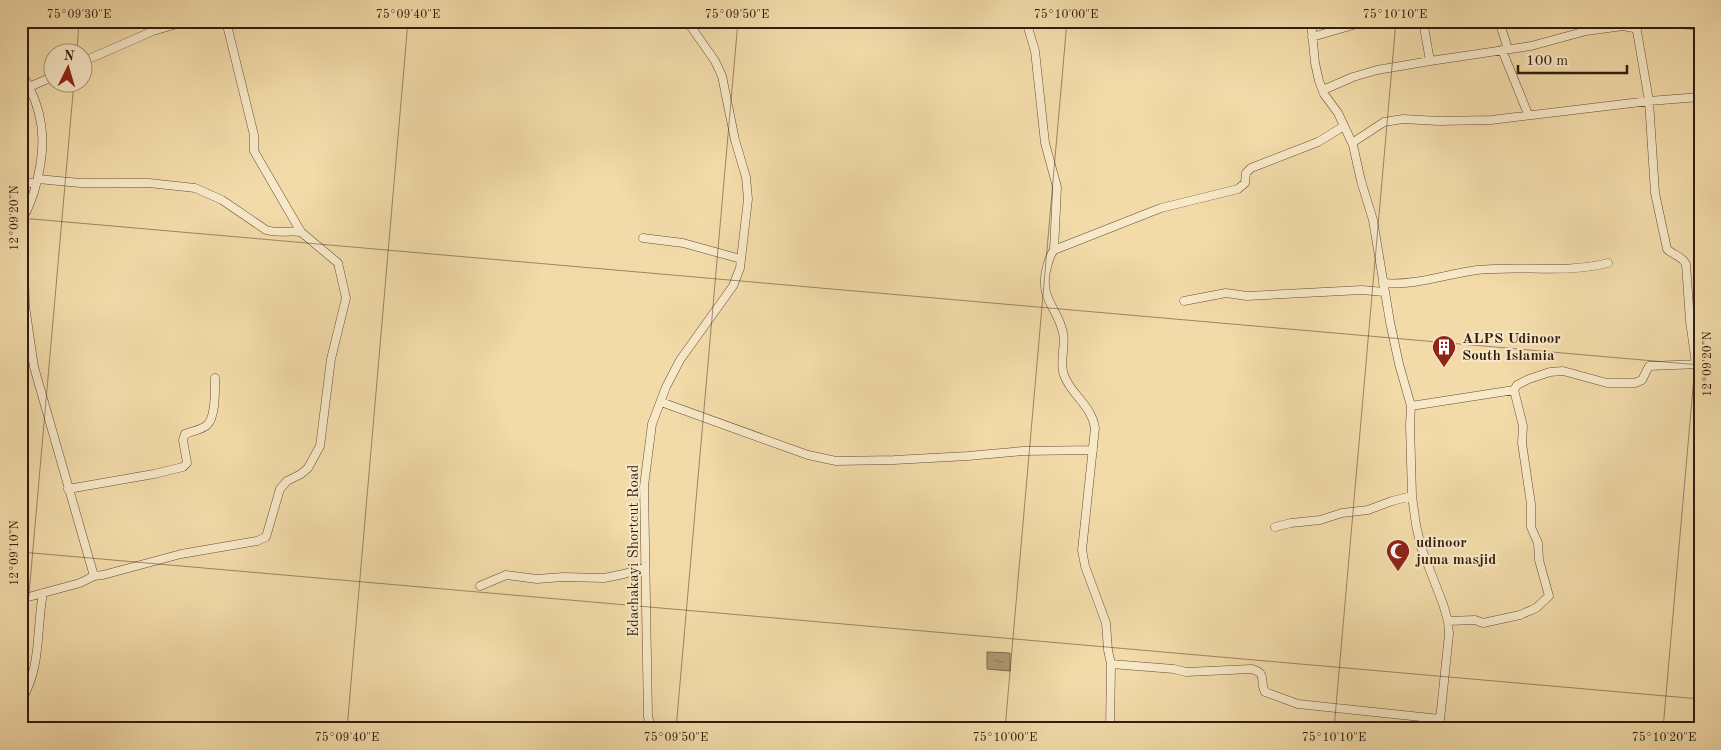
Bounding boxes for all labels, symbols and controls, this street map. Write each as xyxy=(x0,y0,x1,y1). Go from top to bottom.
text: 75°09'30"E xyxy=(47,8,111,21)
text: 75°09'40"E xyxy=(376,8,440,21)
text: 75°09'50"E xyxy=(705,8,769,21)
text: 75°10'00"E xyxy=(1034,8,1098,21)
text: 75°10'10"E xyxy=(1363,8,1427,21)
north arrow xyxy=(42,42,92,92)
scale bar xyxy=(1518,42,1627,74)
text: N xyxy=(63,49,75,64)
text: 100 m xyxy=(1526,54,1568,69)
text: 12°09'20"N xyxy=(9,185,21,251)
text: 12°09'20"N xyxy=(1702,331,1714,397)
place label: ALPS Udinoor South Islamia xyxy=(1462,332,1561,364)
building icon: ALPS Udinoor South Islamia xyxy=(1431,334,1457,368)
street label: Edachakayi Shortcut Road xyxy=(627,465,642,637)
text: 12°09'10"N xyxy=(9,520,21,586)
place label: udinoor juma masjid xyxy=(1415,536,1496,568)
mosque icon: udinoor juma masjid xyxy=(1385,538,1411,572)
text: 75°09'40"E xyxy=(315,731,379,744)
text: 75°09'50"E xyxy=(644,731,708,744)
text: 75°10'00"E xyxy=(973,731,1037,744)
text: 75°10'10"E xyxy=(1302,731,1366,744)
text: 75°10'20"E xyxy=(1632,731,1696,744)

